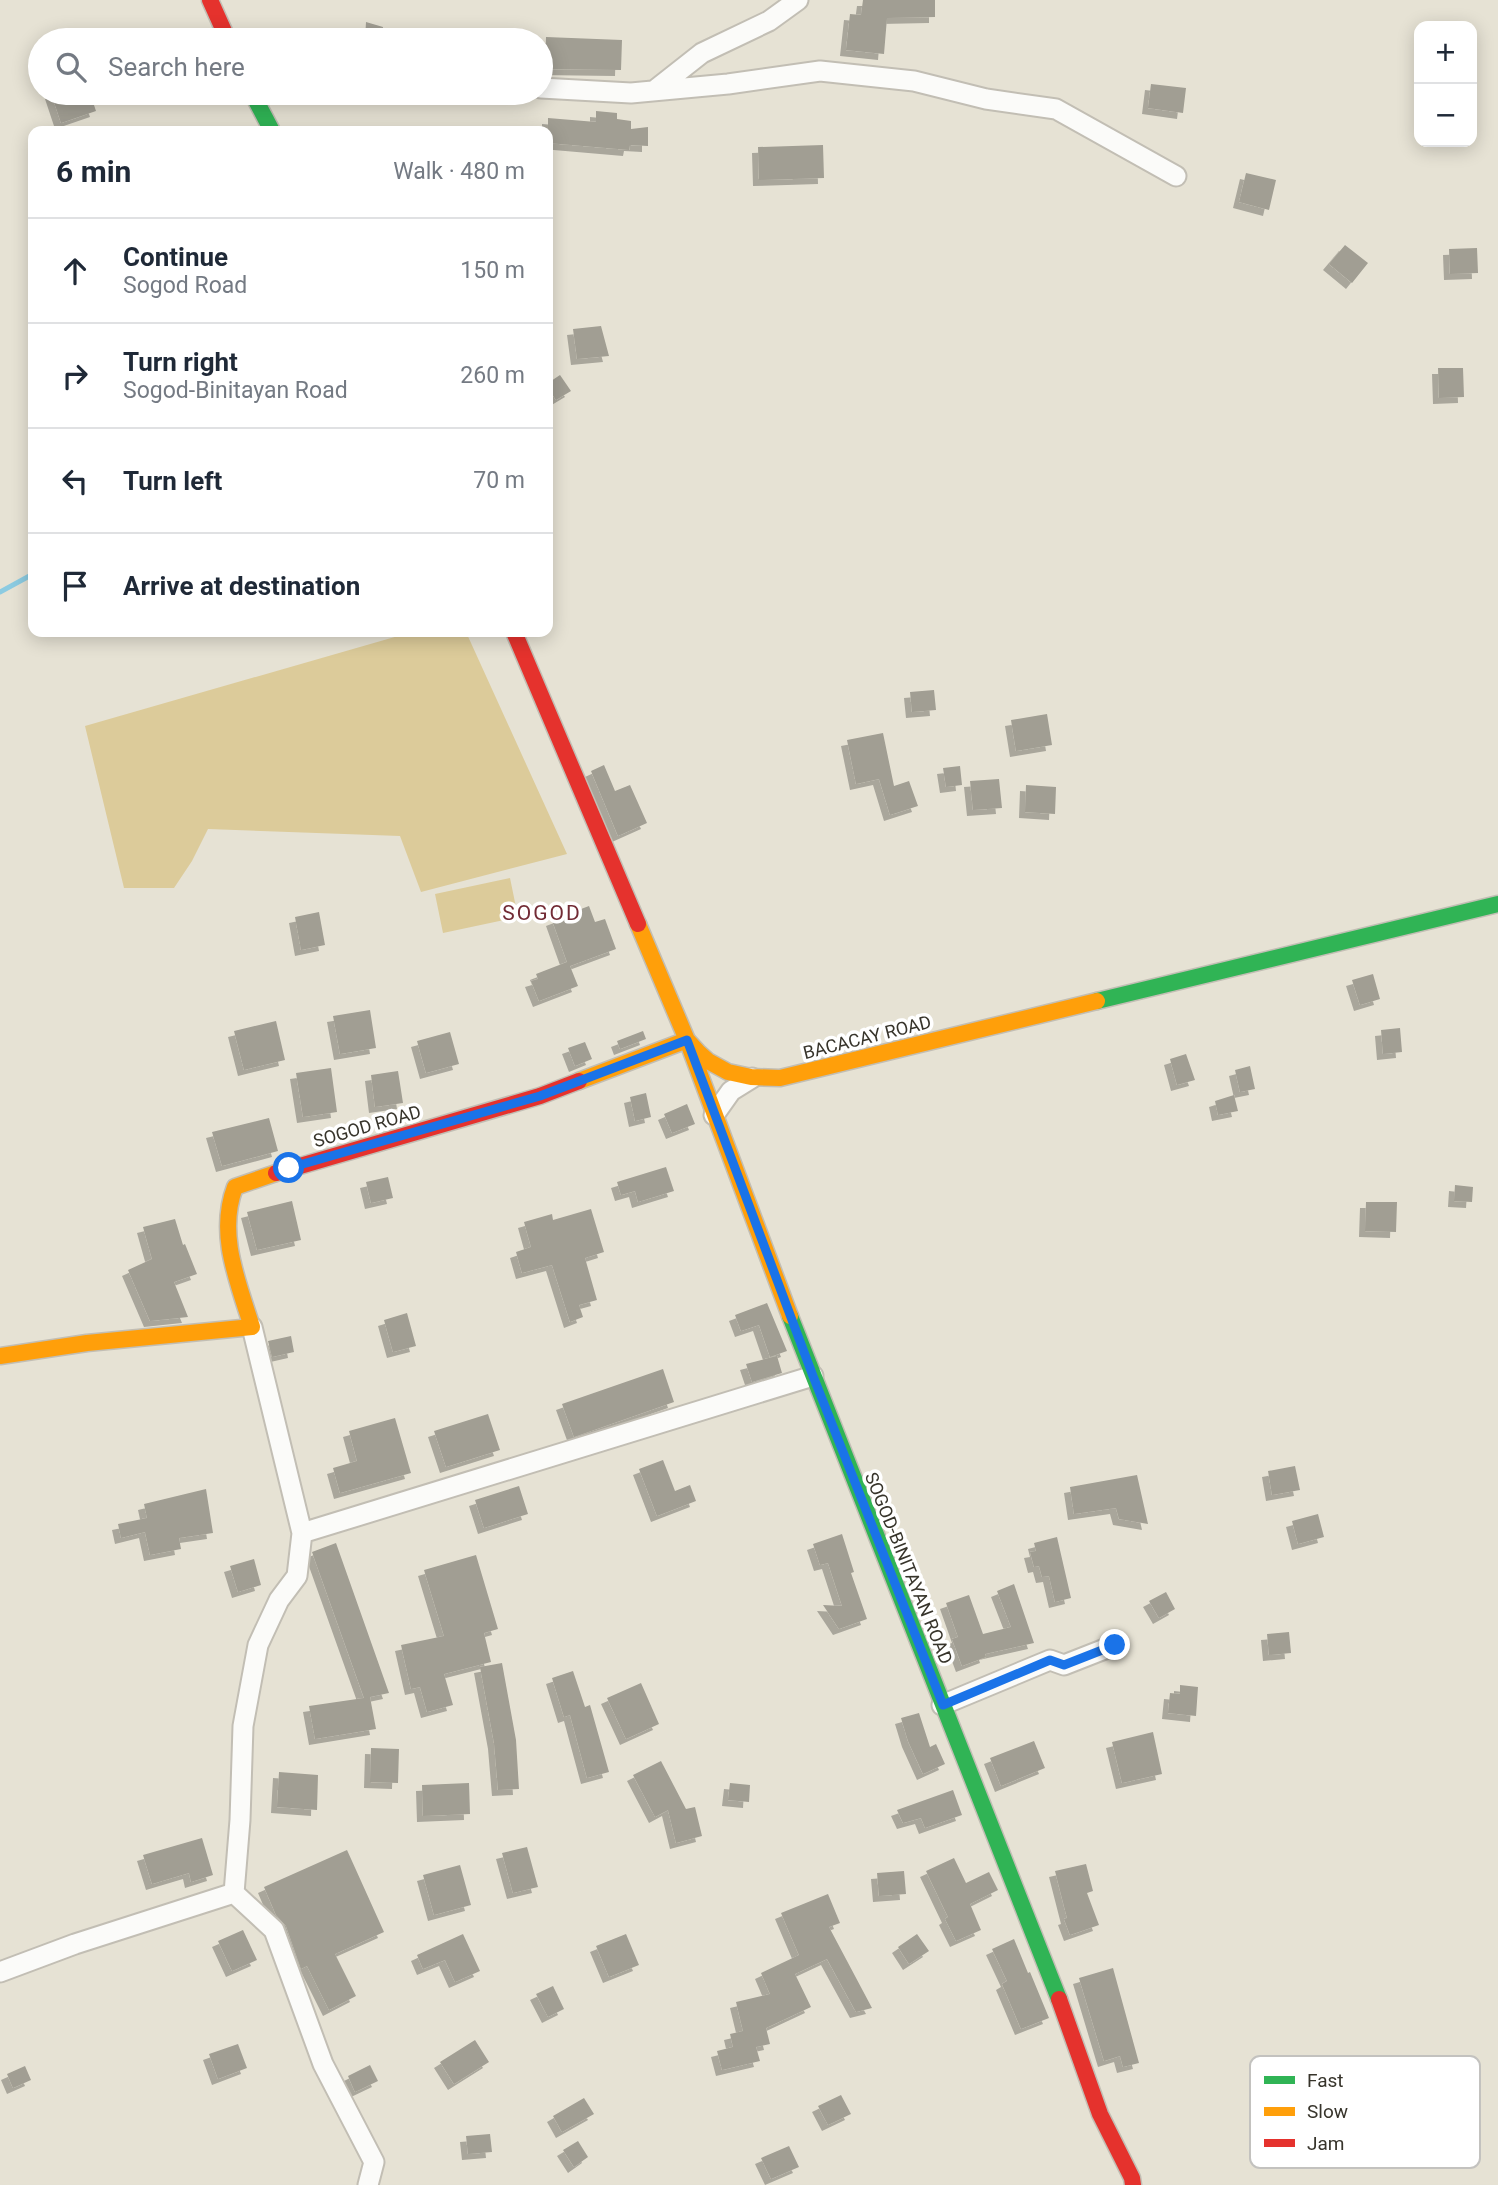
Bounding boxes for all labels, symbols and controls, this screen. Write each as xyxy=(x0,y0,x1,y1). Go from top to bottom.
map controls xyxy=(1414,21,1477,147)
button: + xyxy=(1414,21,1477,84)
search box xyxy=(28,28,553,105)
icon: search xyxy=(52,48,90,86)
text: Search here xyxy=(108,52,245,82)
button: − xyxy=(1414,84,1477,147)
text: 6 min xyxy=(56,154,131,189)
text: Walk · 480 m xyxy=(393,158,525,185)
text: Continue xyxy=(123,242,228,272)
icon: ahead xyxy=(56,252,94,290)
text: 150 m xyxy=(460,257,525,284)
text: Sogod Road xyxy=(123,272,247,299)
text: Turn right xyxy=(123,347,238,377)
icon: right xyxy=(56,357,94,395)
text: 260 m xyxy=(460,362,525,389)
text: Sogod-Binitayan Road xyxy=(123,377,348,404)
icon: left xyxy=(56,462,94,500)
text: Turn left xyxy=(123,466,222,496)
text: 70 m xyxy=(473,467,525,494)
icon: arrive xyxy=(56,567,94,605)
text: Arrive at destination xyxy=(123,571,360,601)
district label: SOGOD xyxy=(502,901,582,925)
street label: BACACAY ROAD xyxy=(801,1011,933,1063)
street label: SOGOD ROAD xyxy=(311,1101,423,1151)
route start xyxy=(273,1152,304,1183)
street label: SOGOD-BINITAYAN ROAD xyxy=(861,1469,957,1667)
route end xyxy=(1099,1629,1130,1660)
legend xyxy=(1250,2056,1480,2168)
text: Fast xyxy=(1307,2069,1344,2092)
text: Slow xyxy=(1307,2100,1348,2123)
text: Jam xyxy=(1307,2132,1344,2155)

